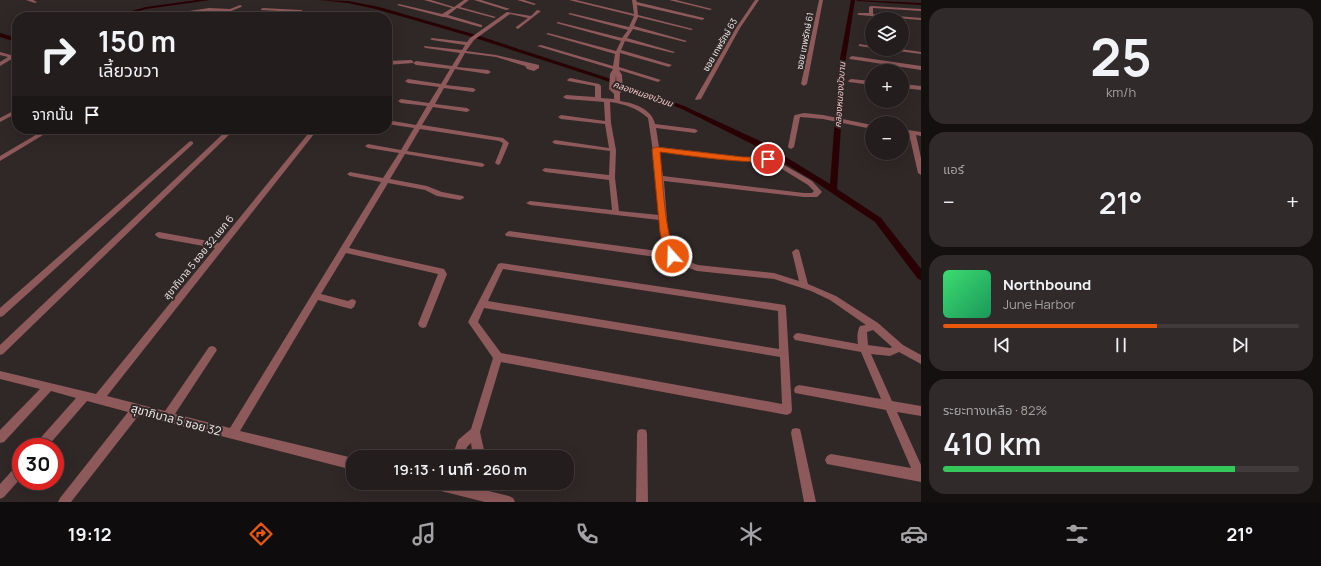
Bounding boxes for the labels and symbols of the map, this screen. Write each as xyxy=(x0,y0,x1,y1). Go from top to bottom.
street label: ซอย เทพรักษ์ 61 xyxy=(793,11,816,71)
street label: ซอย เทพรักษ์ 63 xyxy=(699,16,740,74)
water label: คลองหนองบัวบาน xyxy=(831,61,848,128)
water label: คลองหนองบัวมน xyxy=(612,77,675,110)
pin xyxy=(751,142,785,176)
street label: สุขาภิบาล 5 ซอย 32 แยก 6 xyxy=(160,212,236,302)
position arrow xyxy=(651,235,693,277)
street label: สุขาภิบาล 5 ซอย 32 xyxy=(129,399,223,440)
speed limit sign: 30 xyxy=(12,438,64,490)

